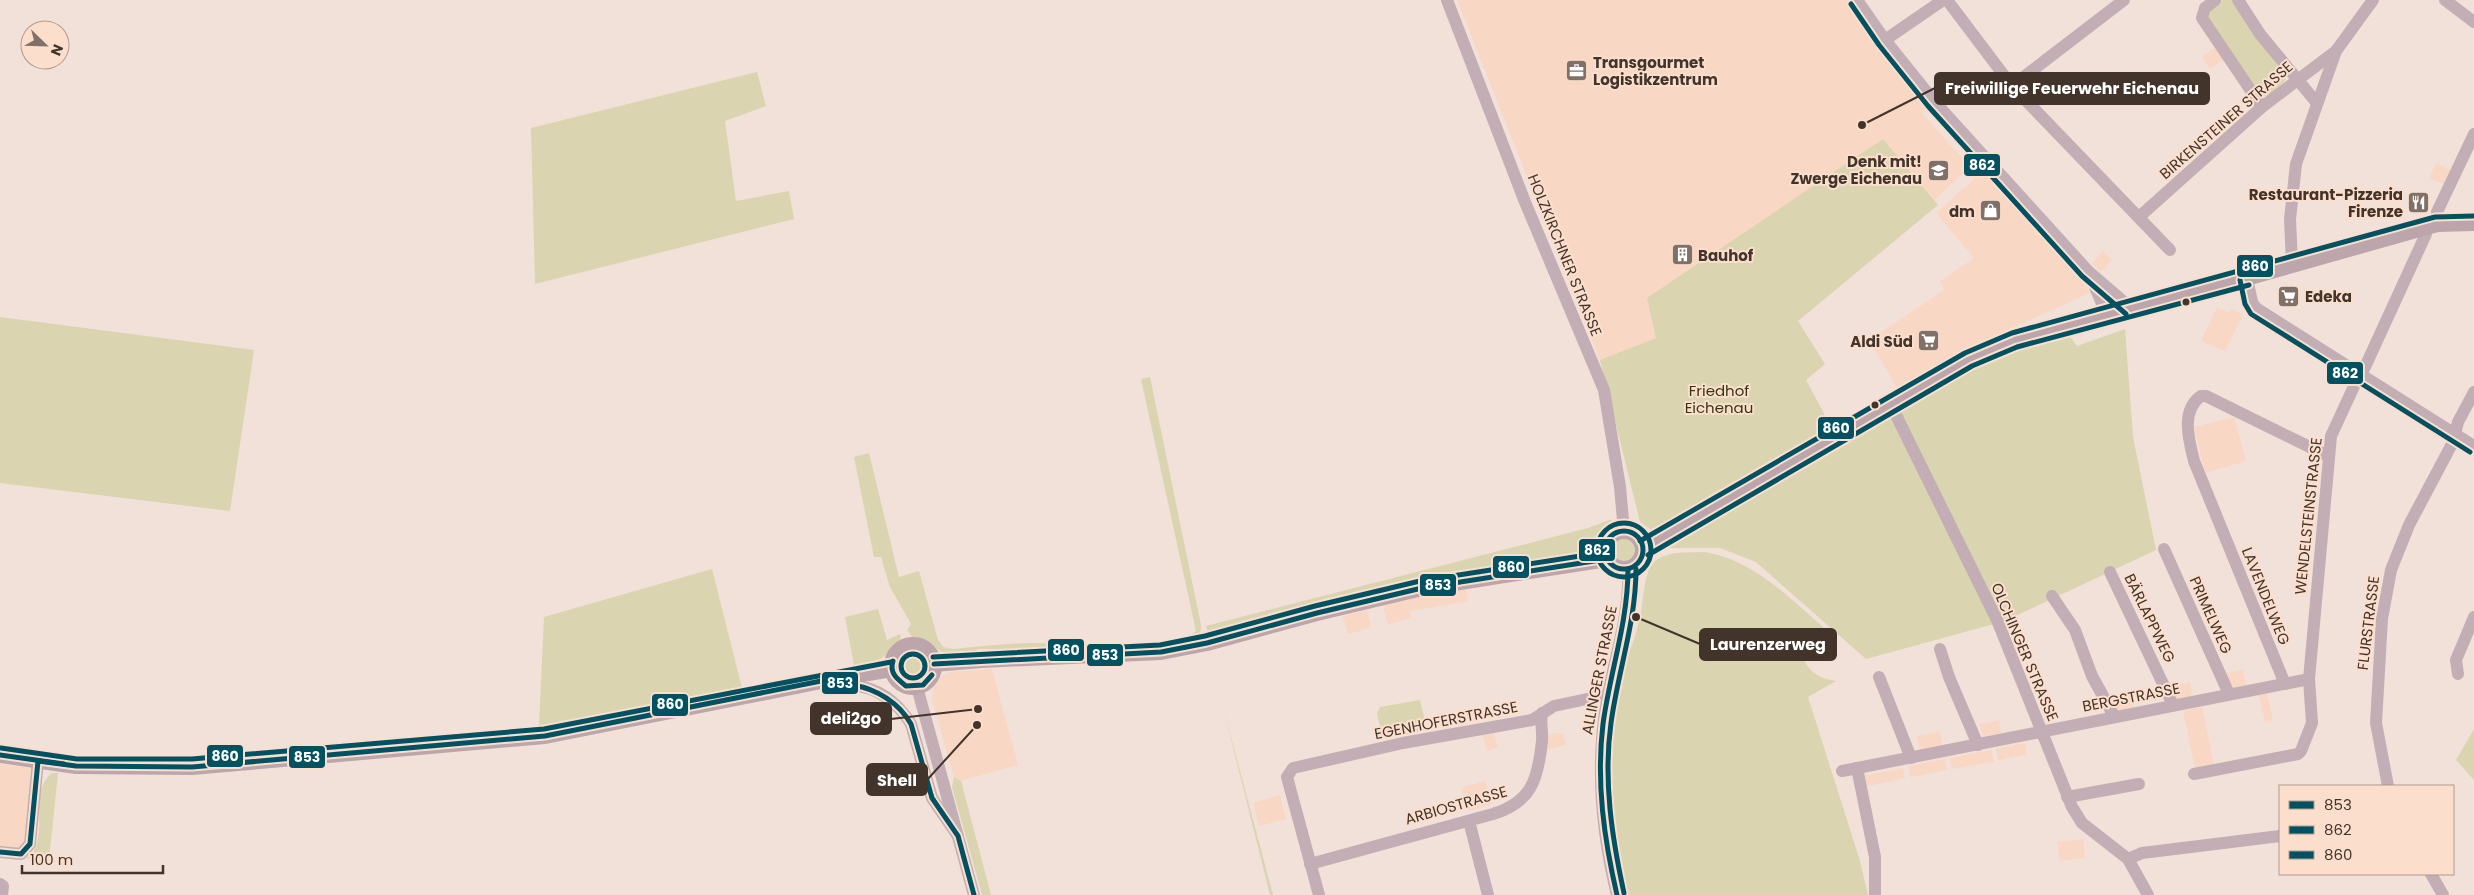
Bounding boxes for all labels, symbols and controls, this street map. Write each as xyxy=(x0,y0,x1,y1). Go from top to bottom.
north arrow xyxy=(20,20,70,70)
text: N xyxy=(46,41,68,59)
place label: Transgourmet Logistikzentrum xyxy=(1593,52,1718,90)
street label: BIRKENSTEINER STRASSE xyxy=(2155,56,2297,184)
office icon: Transgourmet Logistikzentrum xyxy=(1565,59,1589,83)
callout: Freiwillige Feuerwehr Eichenau xyxy=(1935,73,2209,104)
text: Freiwillige Feuerwehr Eichenau xyxy=(1945,77,2199,100)
place label: Denk mit! Zwerge Eichenau xyxy=(1790,151,1922,189)
line badge: 862 xyxy=(1963,153,2001,177)
text: 862 xyxy=(1969,155,1995,175)
school or university icon: Denk mit! Zwerge Eichenau xyxy=(1926,158,1950,182)
street label: HOLZKIRCHNER STRASSE xyxy=(1523,171,1607,339)
place label: Restaurant-Pizzeria Firenze xyxy=(2249,184,2403,222)
restaurant icon: Restaurant-Pizzeria Firenze xyxy=(2407,191,2431,215)
shop icon: dm xyxy=(1979,199,2003,223)
place label: dm xyxy=(1949,201,1975,222)
building icon: Bauhof xyxy=(1670,243,1694,267)
place label: Bauhof xyxy=(1698,245,1754,266)
line badge: 860 xyxy=(2236,254,2274,278)
text: 860 xyxy=(2241,256,2269,276)
supermarket icon: Edeka xyxy=(2277,284,2301,308)
place label: Edeka xyxy=(2305,286,2352,307)
unlabelled marker xyxy=(2181,297,2191,307)
supermarket icon: Aldi Süd xyxy=(1917,329,1941,353)
place label: Aldi Süd xyxy=(1850,331,1913,352)
line badge: 862 xyxy=(2326,361,2364,385)
text: 862 xyxy=(2332,363,2358,383)
park label: Friedhof Eichenau xyxy=(1685,380,1753,418)
unlabelled marker xyxy=(1870,400,1880,410)
line badge: 860 xyxy=(1817,416,1855,440)
text: 860 xyxy=(1822,418,1850,438)
street label: WENDELSTEINSTRASSE xyxy=(2289,436,2327,596)
line badge: 862 xyxy=(1578,538,1616,562)
text: 862 xyxy=(1584,540,1610,560)
street label: LAVENDELWEG xyxy=(2237,544,2295,648)
line badge: 860 xyxy=(1492,555,1530,579)
text: 860 xyxy=(1497,557,1525,577)
street label: BÄRLAPPWEG xyxy=(2119,570,2181,666)
line badge: 853 xyxy=(1419,573,1457,597)
street label: PRIMELWEG xyxy=(2185,573,2238,657)
text: 853 xyxy=(1425,575,1451,595)
street label: FLURSTRASSE xyxy=(2352,575,2384,671)
street label: OLCHINGER STRASSE xyxy=(1986,580,2064,724)
street label: ALLINGER STRASSE xyxy=(1576,604,1622,736)
callout: Laurenzerweg xyxy=(1700,629,1836,660)
text: Laurenzerweg xyxy=(1710,633,1826,656)
line badge: 860 xyxy=(1047,638,1085,662)
text: 860 xyxy=(1052,640,1080,660)
line badge: 853 xyxy=(1086,643,1124,667)
text: 853 xyxy=(1092,645,1118,665)
line badge: 853 xyxy=(821,671,859,695)
text: 853 xyxy=(827,673,853,693)
street label: BERGSTRASSE xyxy=(2080,677,2182,717)
line badge: 860 xyxy=(651,693,689,717)
text: 860 xyxy=(656,694,684,714)
street label: EGENHOFERSTRASSE xyxy=(1373,696,1519,744)
callout: deli2go xyxy=(811,703,891,734)
text: deli2go xyxy=(821,707,881,730)
line badge: 860 xyxy=(206,744,244,768)
line badge: 853 xyxy=(288,745,326,769)
text: 860 xyxy=(211,746,239,766)
text: 853 xyxy=(294,747,320,767)
callout: Shell xyxy=(867,764,927,795)
text: Shell xyxy=(877,769,917,792)
street label: ARBIOSTRASSE xyxy=(1402,780,1510,830)
legend xyxy=(2279,785,2454,875)
text: 853 xyxy=(2324,794,2352,815)
text: 862 xyxy=(2324,819,2352,840)
scale bar xyxy=(22,842,164,874)
text: 860 xyxy=(2324,844,2352,865)
text: 100 m xyxy=(30,849,73,870)

